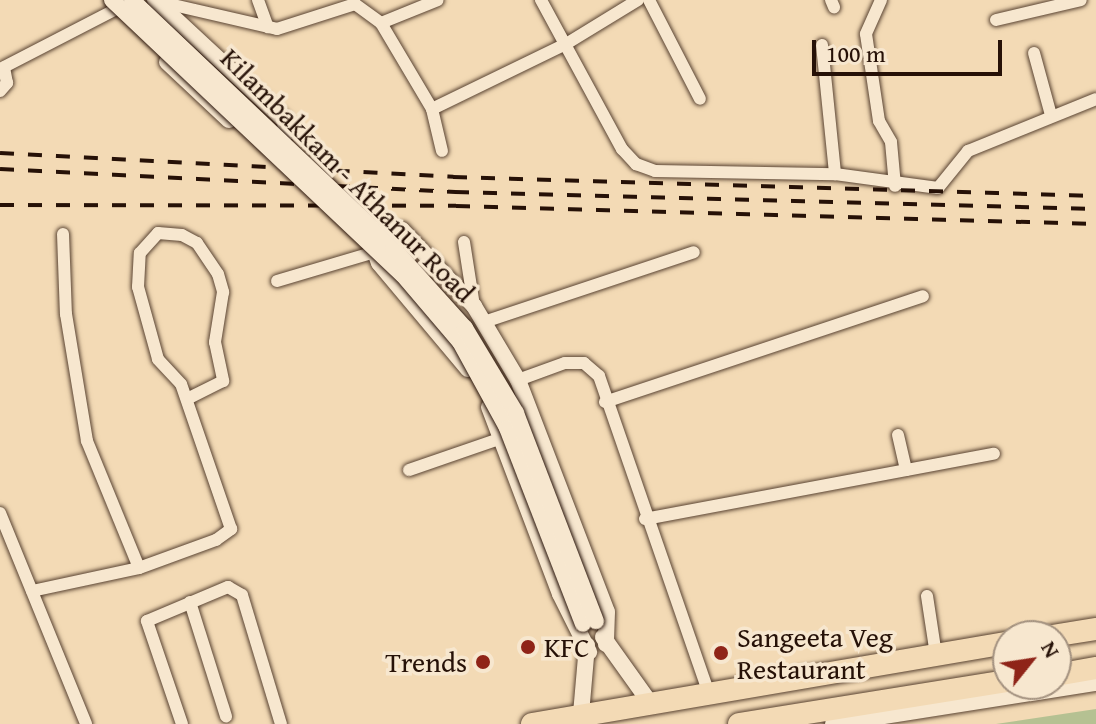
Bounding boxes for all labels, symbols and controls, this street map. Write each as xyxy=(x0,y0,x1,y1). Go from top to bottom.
scale bar xyxy=(816,24,1006,74)
text: 100 m xyxy=(826,36,886,71)
street label: Kilambakkam - Athanur Road xyxy=(214,41,482,309)
place label: Sangeeta Veg Restaurant xyxy=(737,620,893,686)
north arrow xyxy=(992,620,1072,700)
place label: KFC xyxy=(544,630,589,664)
text: N xyxy=(1034,635,1069,663)
marker: KFC xyxy=(519,638,537,656)
marker: Sangeeta Veg Restaurant xyxy=(712,644,730,662)
place label: Trends xyxy=(385,645,467,679)
marker: Trends xyxy=(474,653,492,671)

